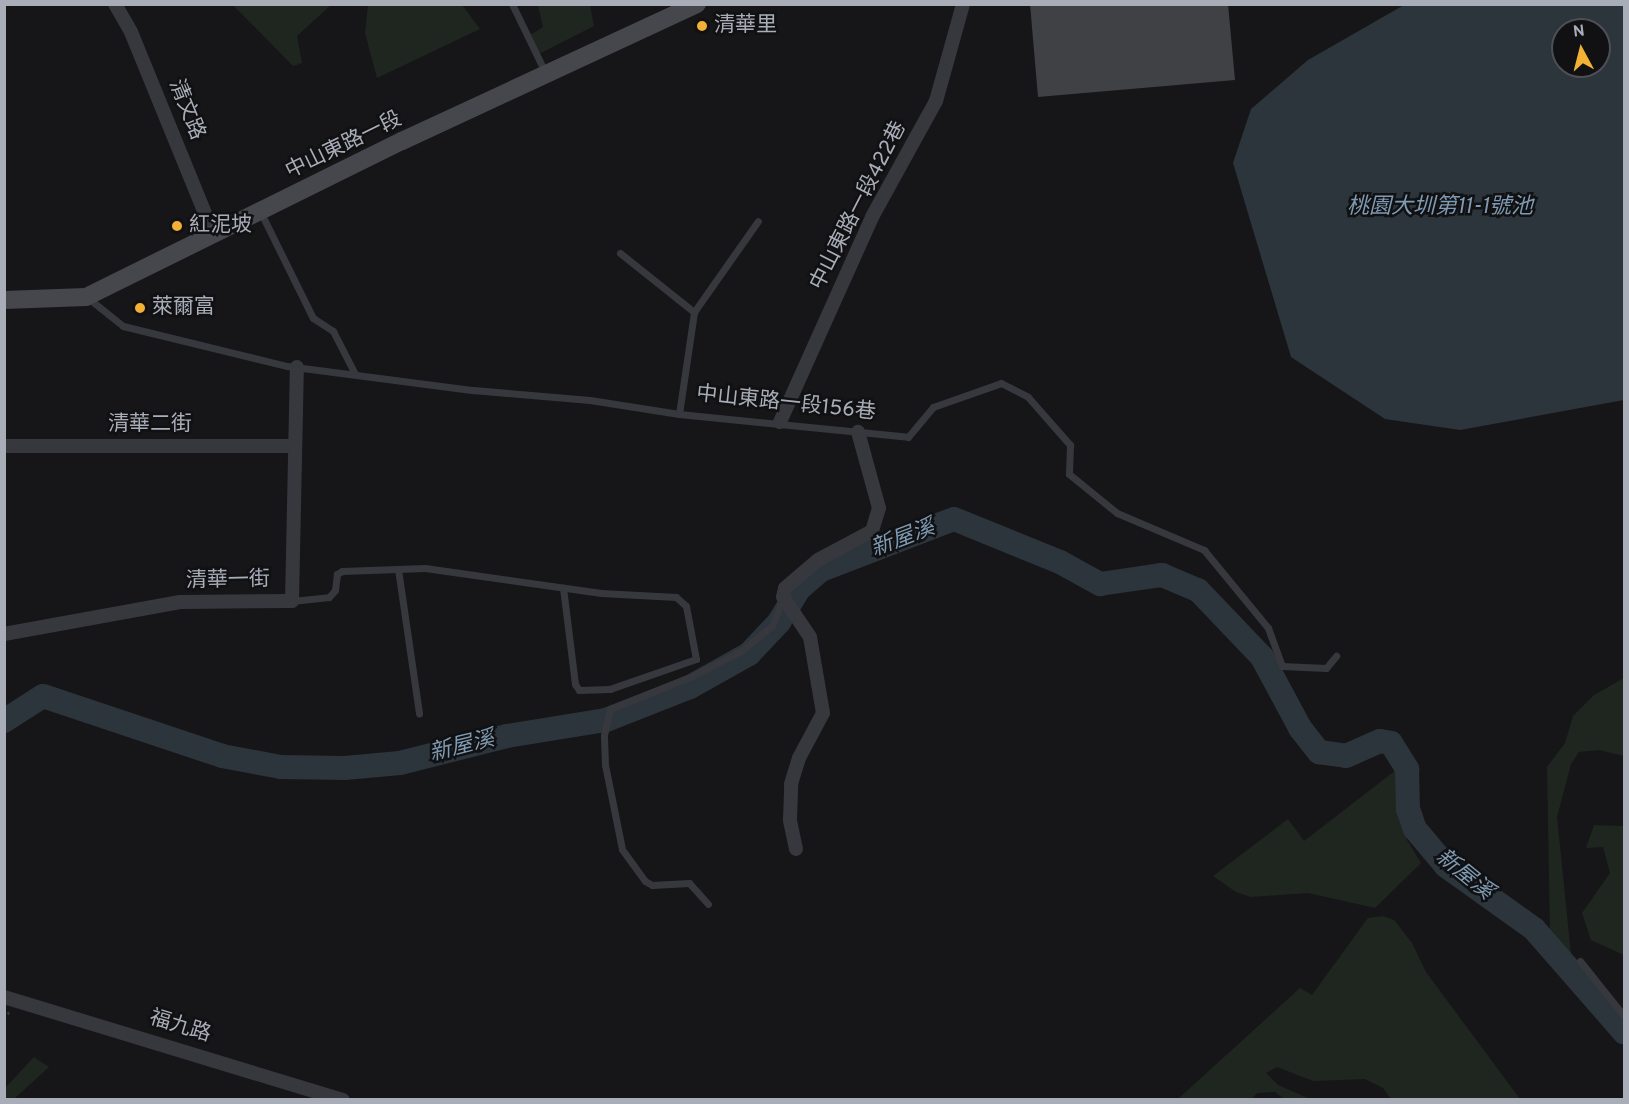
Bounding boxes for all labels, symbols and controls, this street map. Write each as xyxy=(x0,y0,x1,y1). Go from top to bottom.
place label: 清華里 xyxy=(714,13,777,39)
north arrow xyxy=(1551,18,1611,78)
marker: 清華里 xyxy=(695,19,709,33)
text: N xyxy=(1572,21,1586,43)
street label: 清文路 xyxy=(163,76,209,144)
street label: 中山東路一段 xyxy=(282,107,406,185)
street label: 中山東路一段422巷 xyxy=(806,118,912,294)
water label: 桃園大圳第11-1號池 xyxy=(1348,195,1532,221)
place label: 紅泥坡 xyxy=(189,213,252,239)
marker: 紅泥坡 xyxy=(170,219,184,233)
place label: 萊爾富 xyxy=(152,295,215,321)
marker: 萊爾富 xyxy=(133,301,147,315)
street label: 中山東路一段156巷 xyxy=(695,382,877,426)
street label: 清華二街 xyxy=(108,412,192,438)
water label: 新屋溪 xyxy=(867,515,939,563)
street label: 清華一街 xyxy=(186,568,270,594)
water label: 新屋溪 xyxy=(427,726,497,768)
water label: 新屋溪 xyxy=(1430,844,1498,906)
street label: 福九路 xyxy=(146,1006,214,1048)

